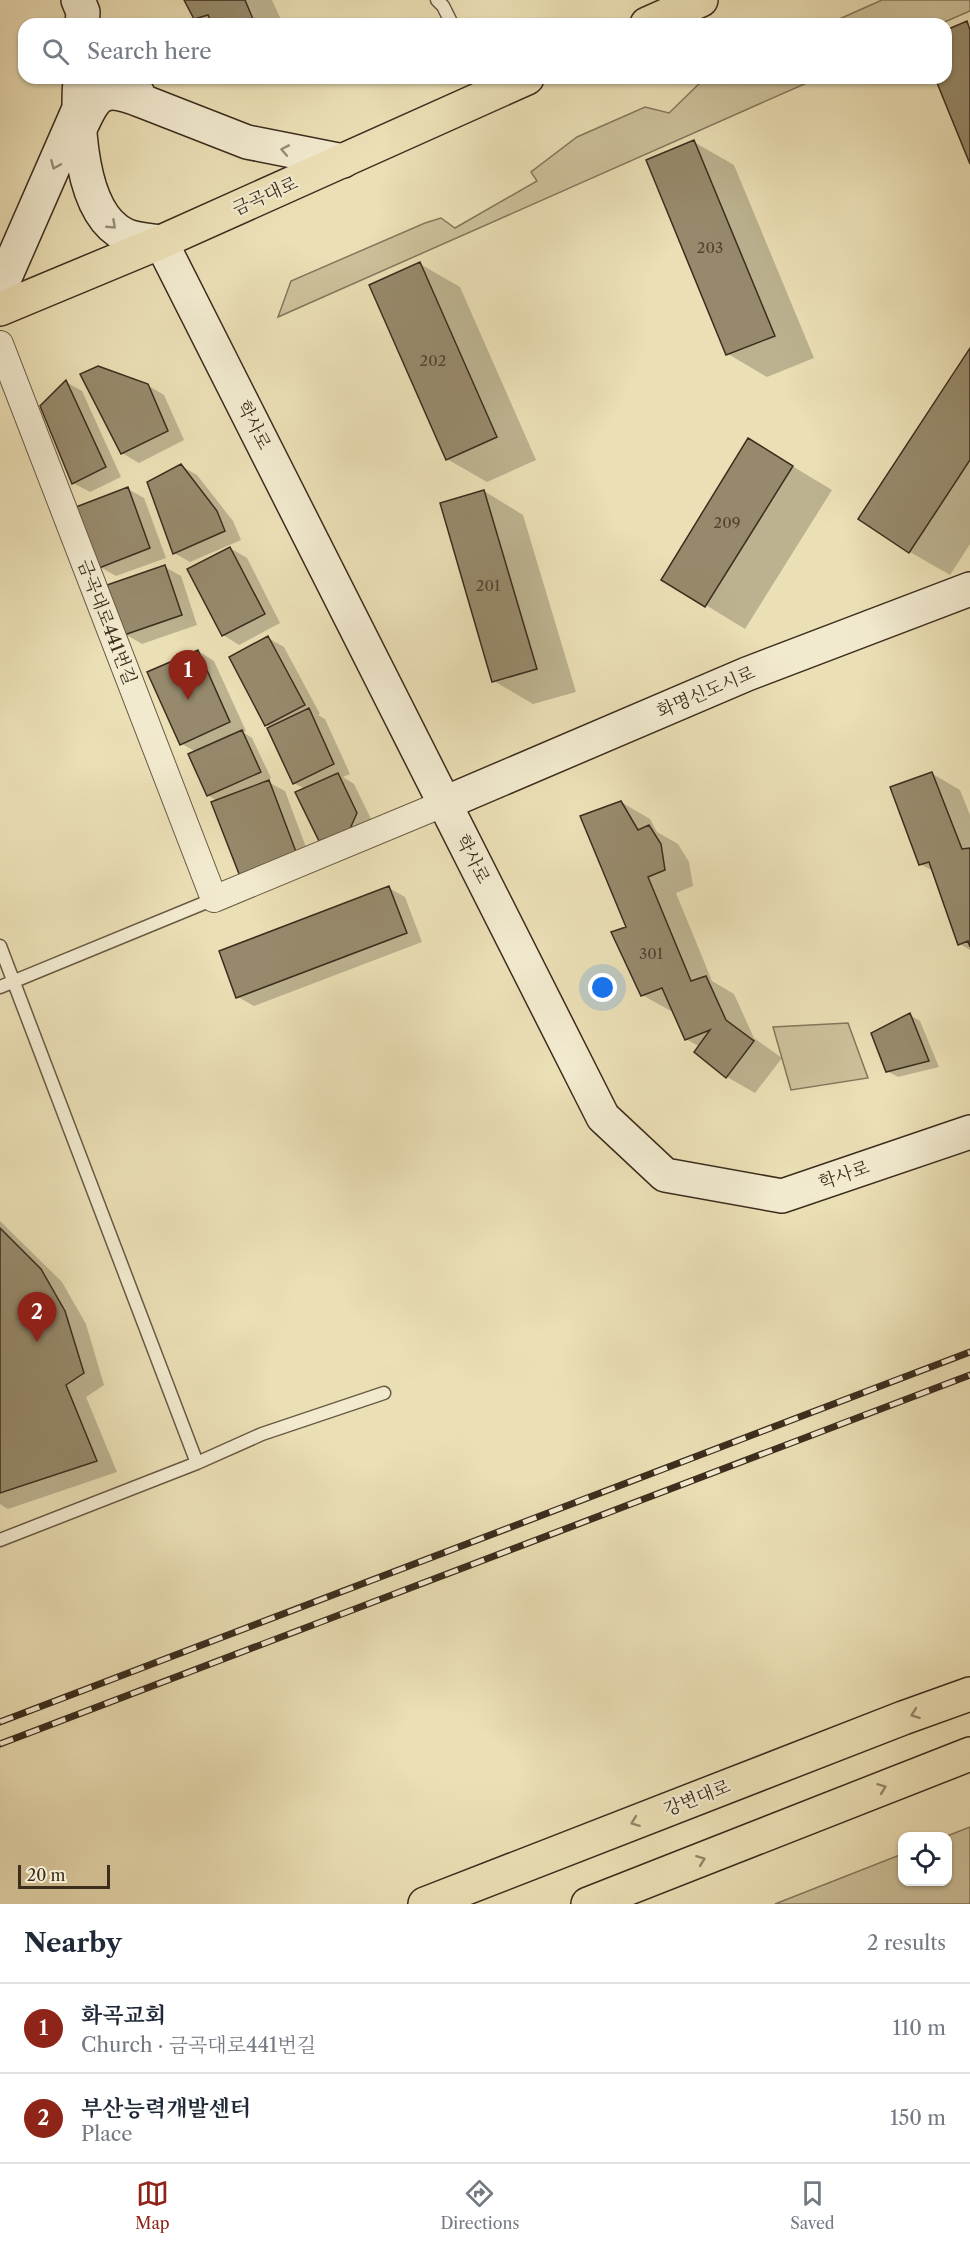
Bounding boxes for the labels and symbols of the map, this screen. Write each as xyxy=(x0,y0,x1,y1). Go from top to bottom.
one-way arrow xyxy=(281,144,291,157)
one-way arrow xyxy=(50,158,62,169)
street label: 금곡대로 xyxy=(229,172,301,220)
one-way arrow xyxy=(105,218,116,229)
house number: 203 xyxy=(697,238,723,257)
house number: 202 xyxy=(420,351,446,370)
street label: 학사로 xyxy=(232,397,276,453)
house number: 209 xyxy=(714,513,740,532)
street label: 금곡대로441번길 xyxy=(73,556,141,688)
house number: 201 xyxy=(476,576,501,595)
pin: 1 xyxy=(168,650,207,700)
street label: 화명신도시로 xyxy=(654,661,758,723)
street label: 학사로 xyxy=(451,831,495,887)
house number: 301 xyxy=(639,944,664,963)
your location xyxy=(588,973,617,1002)
street label: 학사로 xyxy=(816,1156,872,1194)
pin: 2 xyxy=(18,1292,57,1342)
one-way arrow xyxy=(910,1706,921,1719)
street label: 강변대로 xyxy=(661,1775,733,1821)
one-way arrow xyxy=(876,1783,887,1795)
one-way arrow xyxy=(630,1815,641,1827)
one-way arrow xyxy=(695,1854,705,1867)
scale bar xyxy=(18,1862,110,1890)

